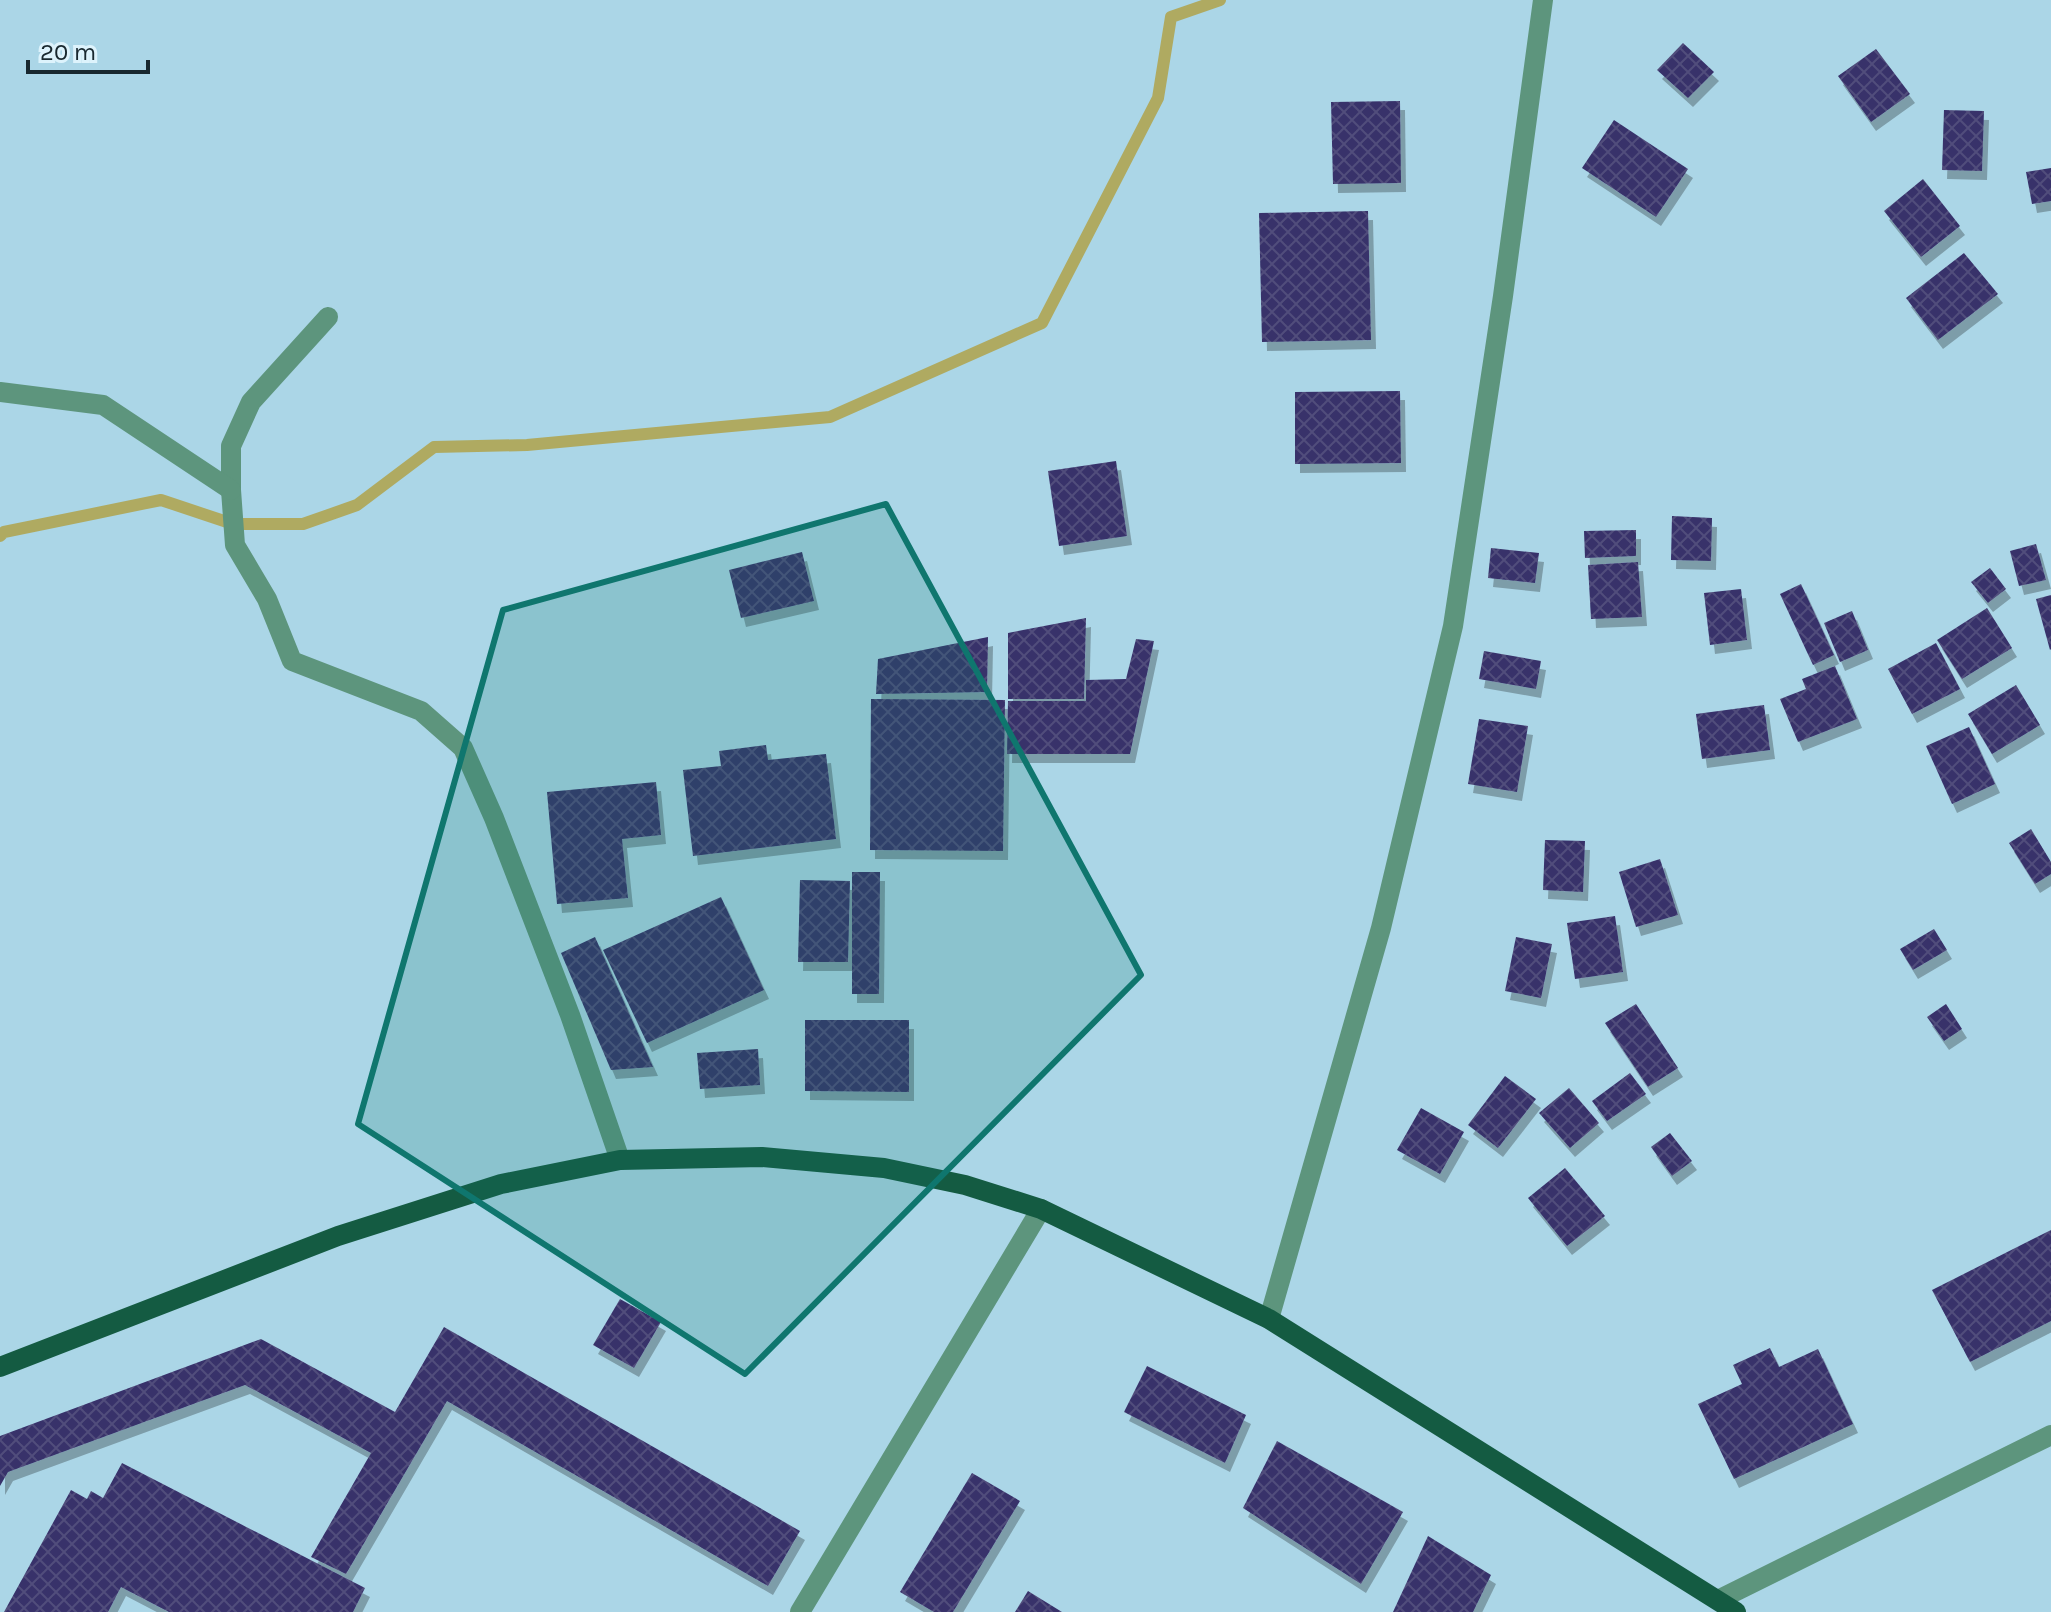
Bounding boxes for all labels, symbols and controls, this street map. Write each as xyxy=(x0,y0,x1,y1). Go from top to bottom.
scale bar xyxy=(28,24,148,74)
text: 20 m xyxy=(40,38,96,66)

